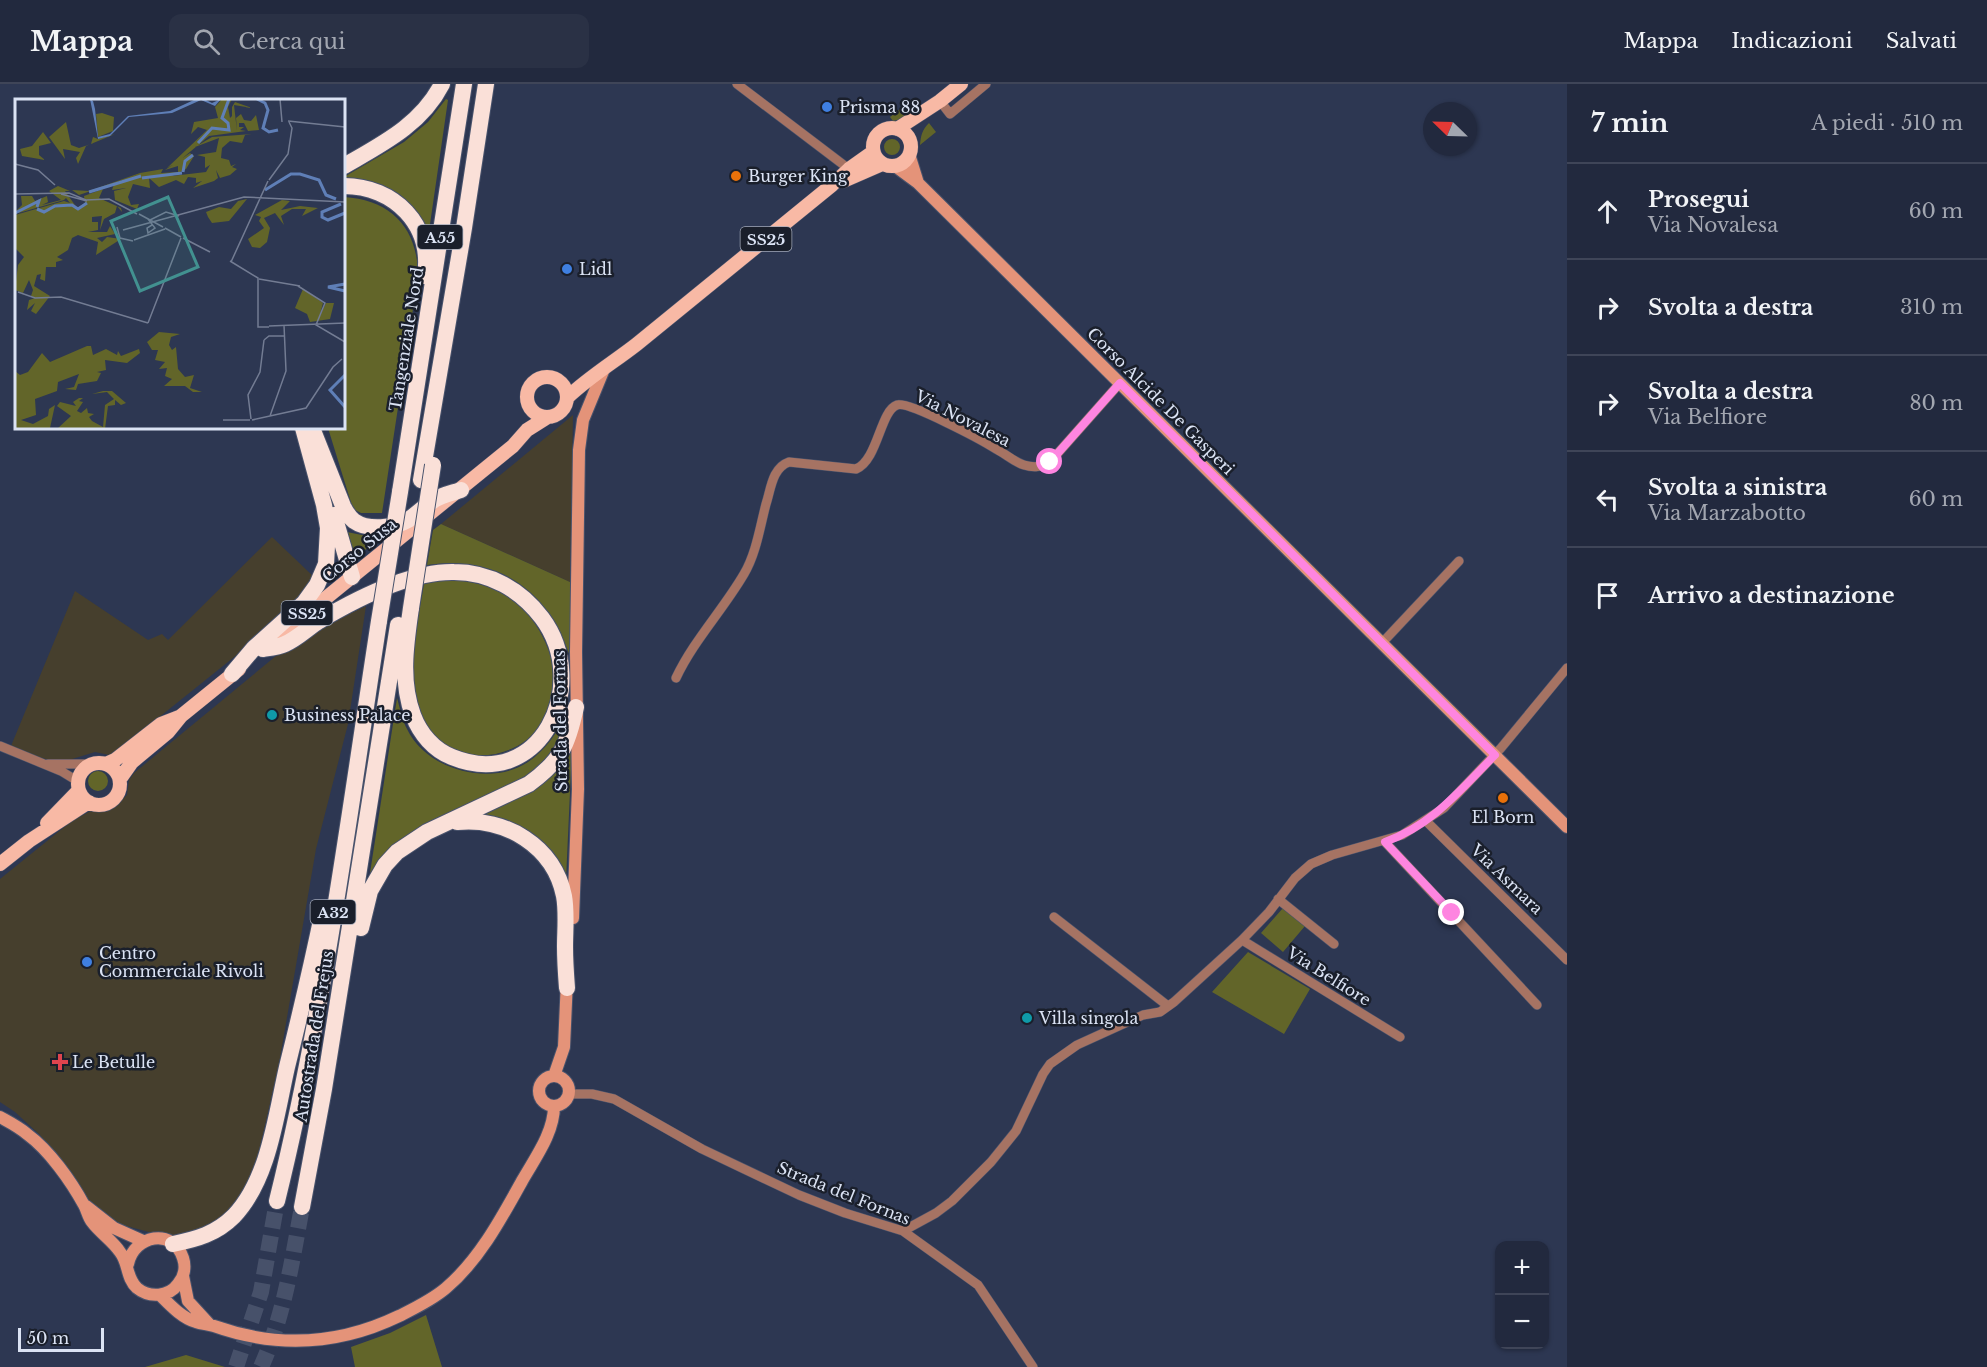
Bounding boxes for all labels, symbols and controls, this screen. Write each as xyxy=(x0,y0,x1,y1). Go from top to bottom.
search box xyxy=(169,14,589,68)
text: Mappa xyxy=(30,24,133,59)
icon: search xyxy=(190,25,223,58)
text: Cerca qui xyxy=(238,28,345,55)
text: Mappa xyxy=(1623,28,1698,54)
text: Indicazioni xyxy=(1731,28,1853,54)
text: Salvati xyxy=(1886,28,1957,54)
place label: Prisma 88 xyxy=(839,97,920,117)
inset map xyxy=(15,99,345,429)
marker: Prisma 88 xyxy=(820,100,834,114)
north arrow xyxy=(1423,102,1477,156)
text: 7 min xyxy=(1591,107,1668,139)
text: A piedi · 510 m xyxy=(1812,111,1963,135)
place label: Burger King xyxy=(748,166,848,186)
marker: Burger King xyxy=(729,169,743,183)
text: Prosegui xyxy=(1648,186,1749,213)
icon: ahead xyxy=(1591,195,1624,228)
text: 60 m xyxy=(1909,199,1963,223)
text: Via Novalesa xyxy=(1648,213,1778,237)
road number: A55 xyxy=(418,225,462,249)
road number: SS25 xyxy=(740,227,792,251)
place label: Lidl xyxy=(579,259,612,279)
marker: Lidl xyxy=(560,262,574,276)
street label: Tangenziale Nord xyxy=(385,265,427,412)
icon: right xyxy=(1591,291,1624,324)
text: Svolta a destra xyxy=(1648,294,1813,321)
text: 310 m xyxy=(1900,295,1963,319)
street label: Corso Alcide De Gasperi xyxy=(1083,323,1239,479)
text: Svolta a destra xyxy=(1648,378,1813,405)
street label: Via Novalesa xyxy=(911,385,1014,451)
icon: right xyxy=(1591,387,1624,420)
text: 80 m xyxy=(1909,391,1963,415)
text: Via Belfiore xyxy=(1648,405,1767,429)
route start xyxy=(1036,448,1062,474)
text: Svolta a sinistra xyxy=(1648,474,1827,501)
icon: left xyxy=(1591,483,1624,516)
text: 60 m xyxy=(1909,487,1963,511)
text: Via Marzabotto xyxy=(1648,501,1806,525)
street label: Corso Susa xyxy=(318,514,401,586)
icon: arrive xyxy=(1591,579,1624,612)
text: Arrivo a destinazione xyxy=(1648,582,1895,609)
road number: SS25 xyxy=(282,601,332,625)
street label: Strada del Fornas xyxy=(549,650,571,792)
place label: Business Palace xyxy=(284,705,410,725)
marker: Business Palace xyxy=(265,708,279,722)
marker: El Born xyxy=(1496,791,1510,805)
place label: El Born xyxy=(1472,807,1534,827)
street label: Via Asmara xyxy=(1466,839,1547,918)
route end xyxy=(1438,899,1464,925)
road number: A32 xyxy=(310,900,356,924)
street label: Via Belfiore xyxy=(1282,942,1375,1010)
place label: Centro Commerciale Rivoli xyxy=(99,943,264,981)
street label: Autostrada del Frejus xyxy=(290,949,337,1124)
marker: Centro Commerciale Rivoli xyxy=(80,955,94,969)
place label: Villa singola xyxy=(1038,1008,1138,1028)
marker: Villa singola xyxy=(1020,1011,1034,1025)
place label: Le Betulle xyxy=(72,1052,155,1072)
marker: Le Betulle xyxy=(53,1055,67,1069)
street label: Strada del Fornas xyxy=(774,1157,914,1229)
map controls xyxy=(1495,1241,1549,1349)
button: + xyxy=(1495,1241,1549,1295)
button: − xyxy=(1495,1295,1549,1349)
scale bar xyxy=(18,1325,104,1352)
text: 50 m xyxy=(27,1328,69,1348)

